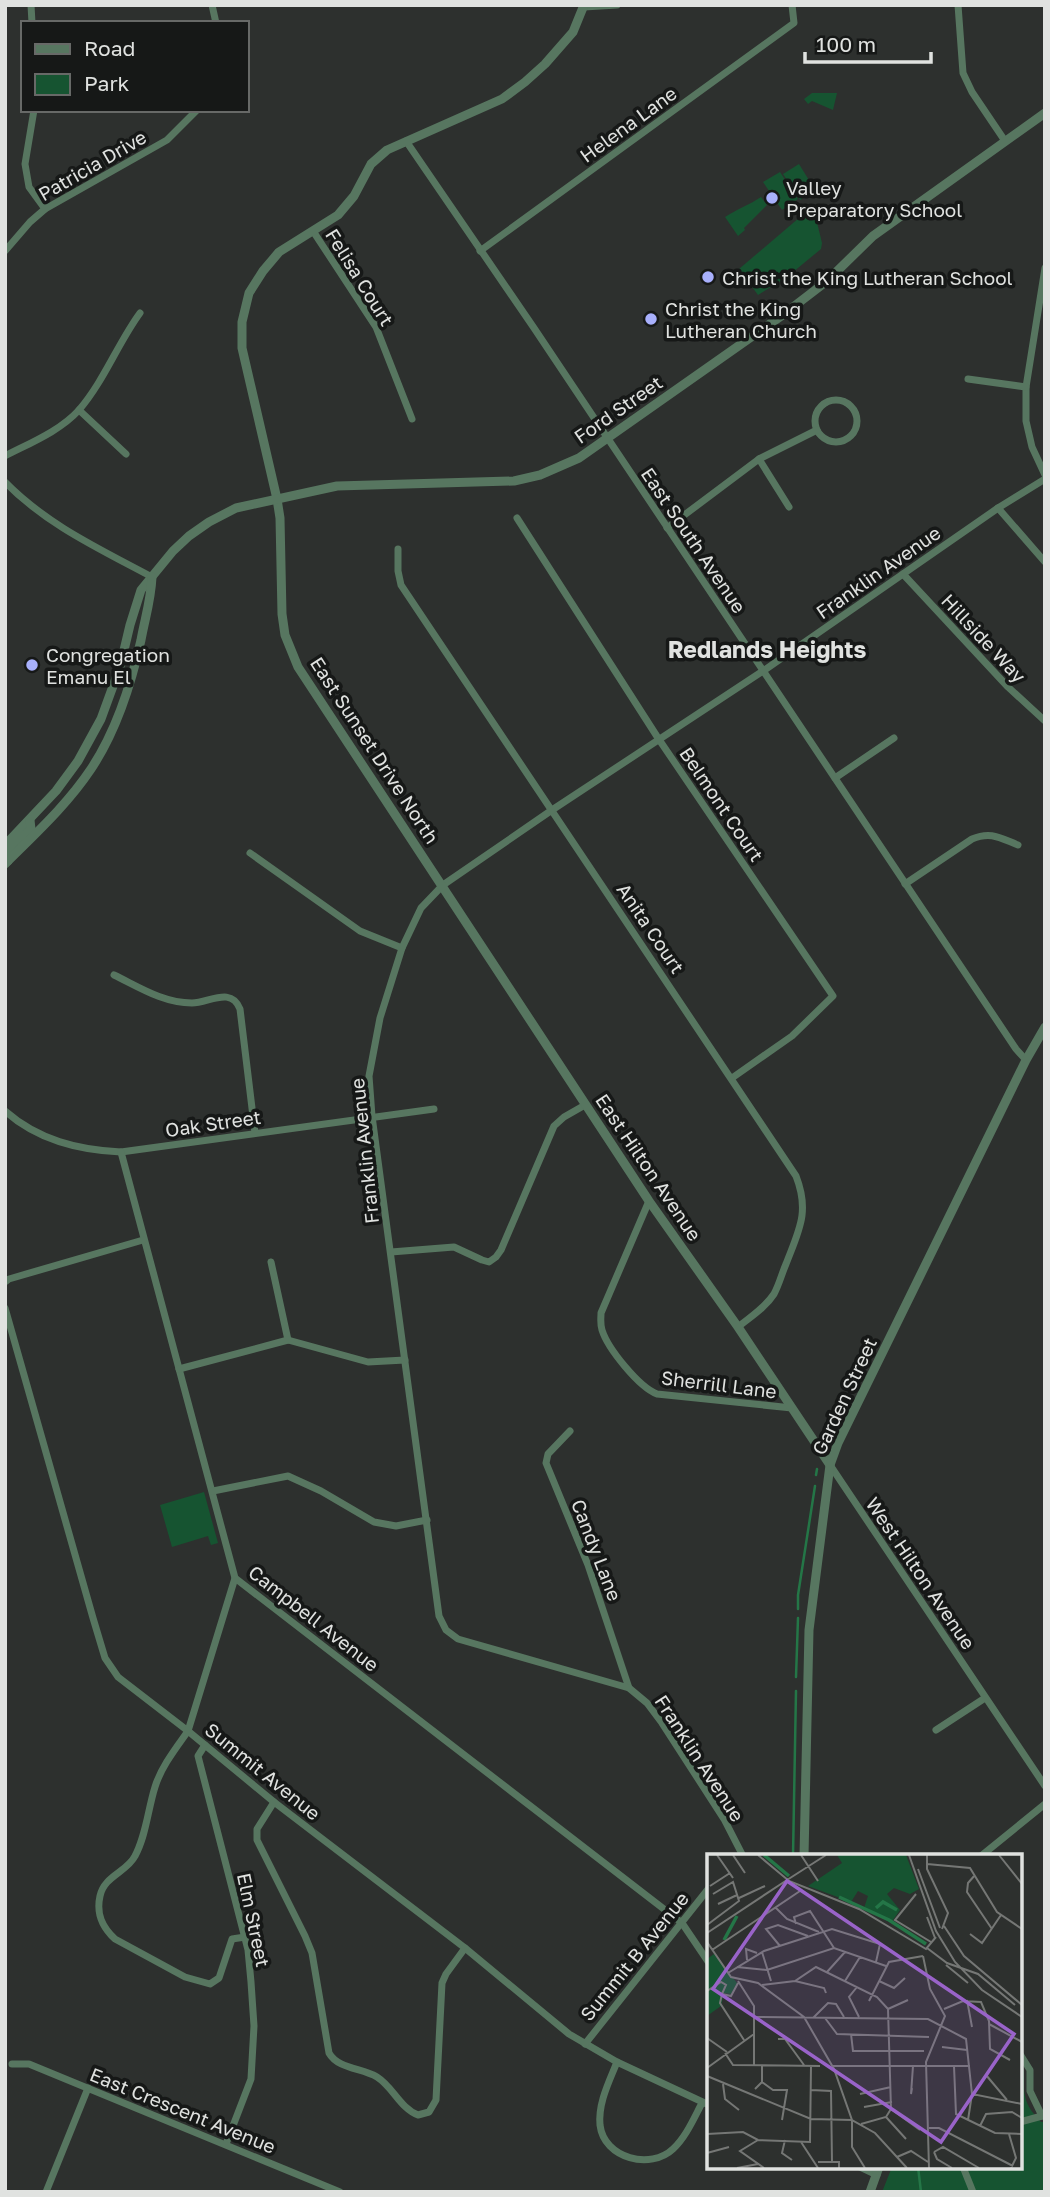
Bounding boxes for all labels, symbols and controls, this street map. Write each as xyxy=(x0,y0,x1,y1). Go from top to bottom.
legend xyxy=(21,21,248,112)
scale bar xyxy=(805,21,931,65)
text: 100 m xyxy=(816,31,876,57)
text: Road xyxy=(84,35,135,61)
text: Park xyxy=(84,70,130,96)
street label: Helena Lane xyxy=(575,81,681,167)
street label: Patricia Drive xyxy=(34,125,150,205)
place label: Valley Preparatory School xyxy=(786,176,962,221)
marker: Valley Preparatory School xyxy=(764,190,780,206)
street label: Felisa Court xyxy=(321,224,399,330)
place label: Christ the King Lutheran School xyxy=(722,266,1013,289)
marker: Christ the King Lutheran School xyxy=(700,269,716,285)
place label: Christ the King Lutheran Church xyxy=(665,297,817,342)
marker: Christ the King Lutheran Church xyxy=(643,311,659,327)
street label: Ford Street xyxy=(569,370,667,448)
street label: East South Avenue xyxy=(637,463,751,617)
street label: Franklin Avenue xyxy=(811,521,945,623)
street label: Hillside Way xyxy=(937,589,1031,687)
district label: Redlands Heights xyxy=(668,635,866,663)
place label: Congregation Emanu El xyxy=(46,643,170,688)
street label: East Sunset Drive North xyxy=(306,652,444,848)
marker: Congregation Emanu El xyxy=(24,657,40,673)
street label: Belmont Court xyxy=(675,742,769,866)
street label: Anita Court xyxy=(612,879,690,977)
street label: Franklin Avenue xyxy=(345,1077,383,1225)
street label: East Hilton Avenue xyxy=(591,1089,707,1245)
street label: Oak Street xyxy=(164,1105,262,1141)
street label: Garden Street xyxy=(807,1334,881,1458)
street label: Sherrill Lane xyxy=(660,1366,778,1402)
street label: West Hilton Avenue xyxy=(862,1493,980,1653)
street label: Candy Lane xyxy=(567,1496,627,1604)
street label: Campbell Avenue xyxy=(244,1560,384,1676)
street label: Franklin Avenue xyxy=(650,1690,750,1826)
street label: Summit Avenue xyxy=(201,1717,325,1825)
inset map xyxy=(707,1854,1022,2169)
street label: Elm Street xyxy=(233,1871,275,1969)
street label: Summit B Avenue xyxy=(575,1887,693,2025)
street label: East Crescent Avenue xyxy=(87,2062,279,2158)

